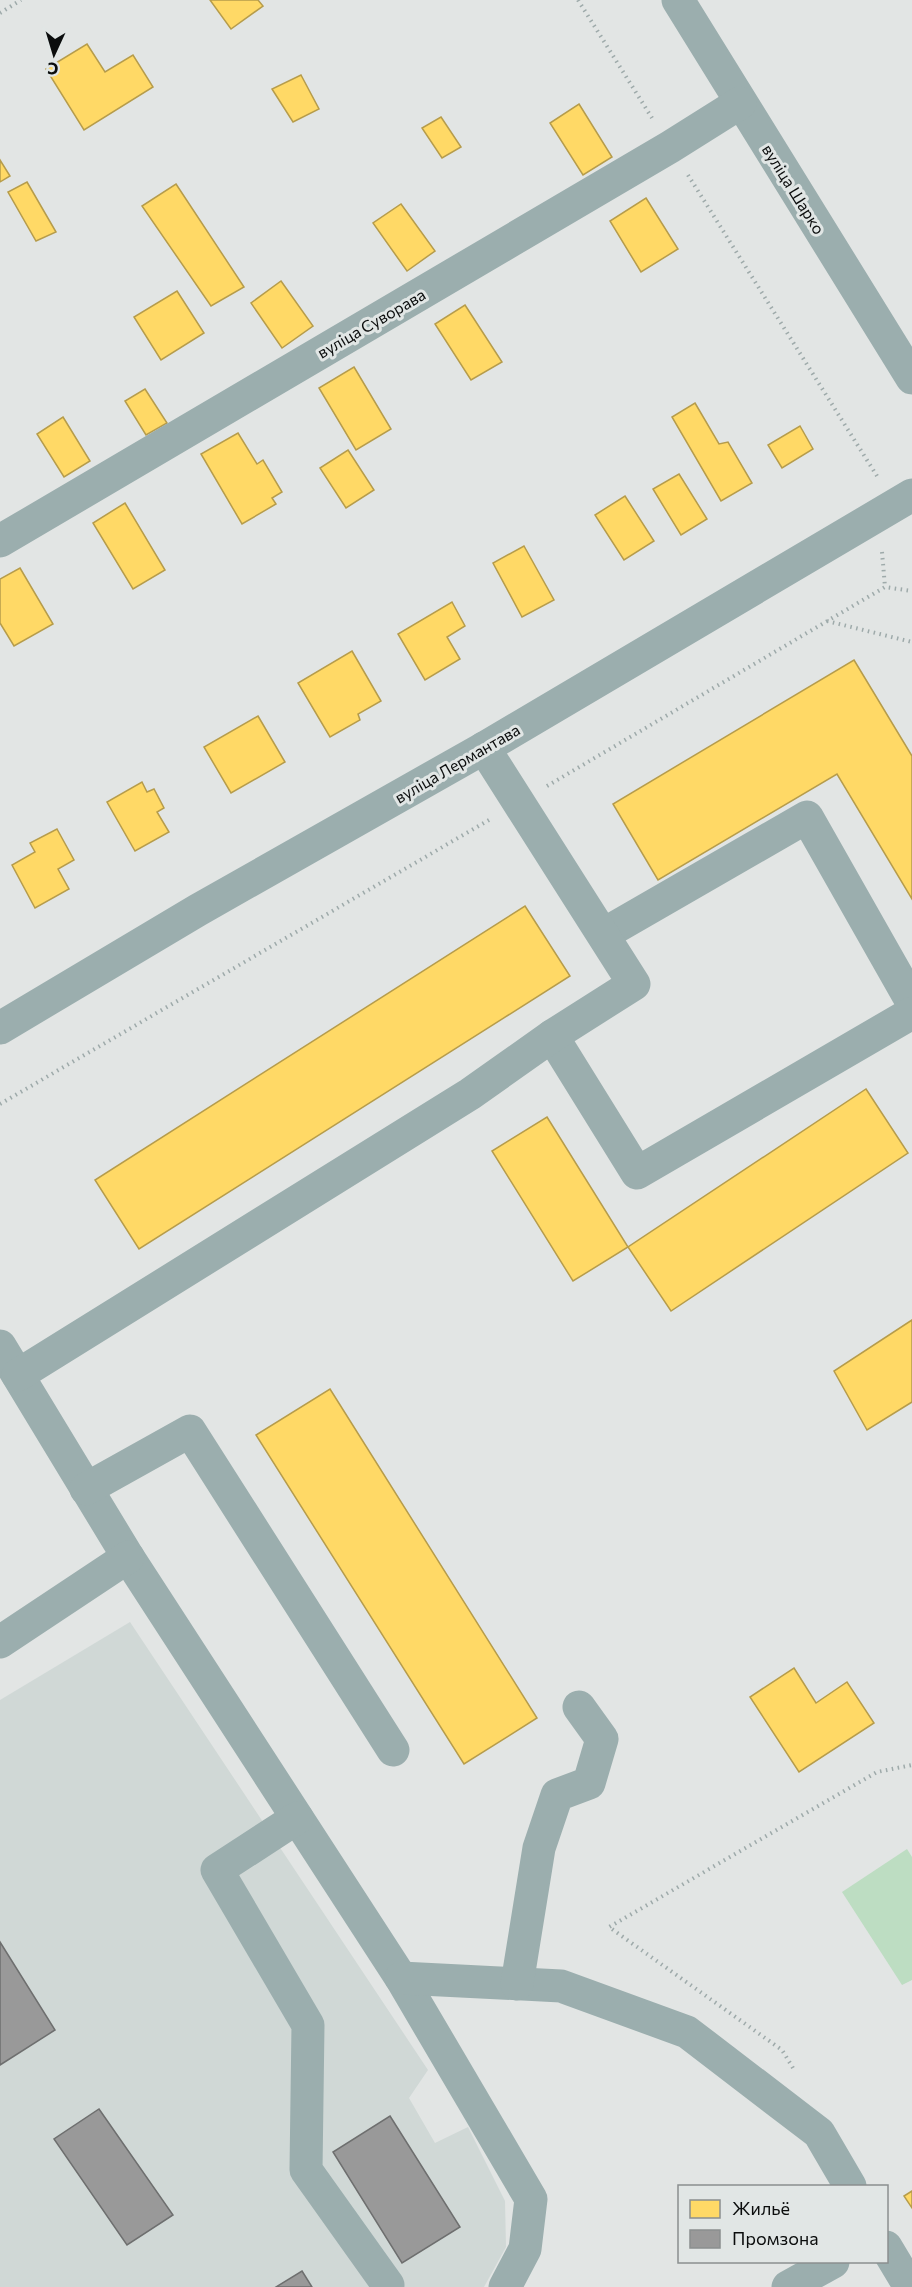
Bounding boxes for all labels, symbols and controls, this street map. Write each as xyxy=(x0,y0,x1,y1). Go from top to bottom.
north arrow xyxy=(24,24,84,84)
text: С xyxy=(47,60,59,79)
street label: вуліца Шарко xyxy=(759,141,829,237)
street label: вуліца Суворава xyxy=(314,284,428,362)
street label: вуліца Лермантава xyxy=(391,719,523,807)
legend xyxy=(678,2185,888,2263)
text: Жильё xyxy=(732,2197,790,2219)
text: Промзона xyxy=(732,2227,819,2249)

